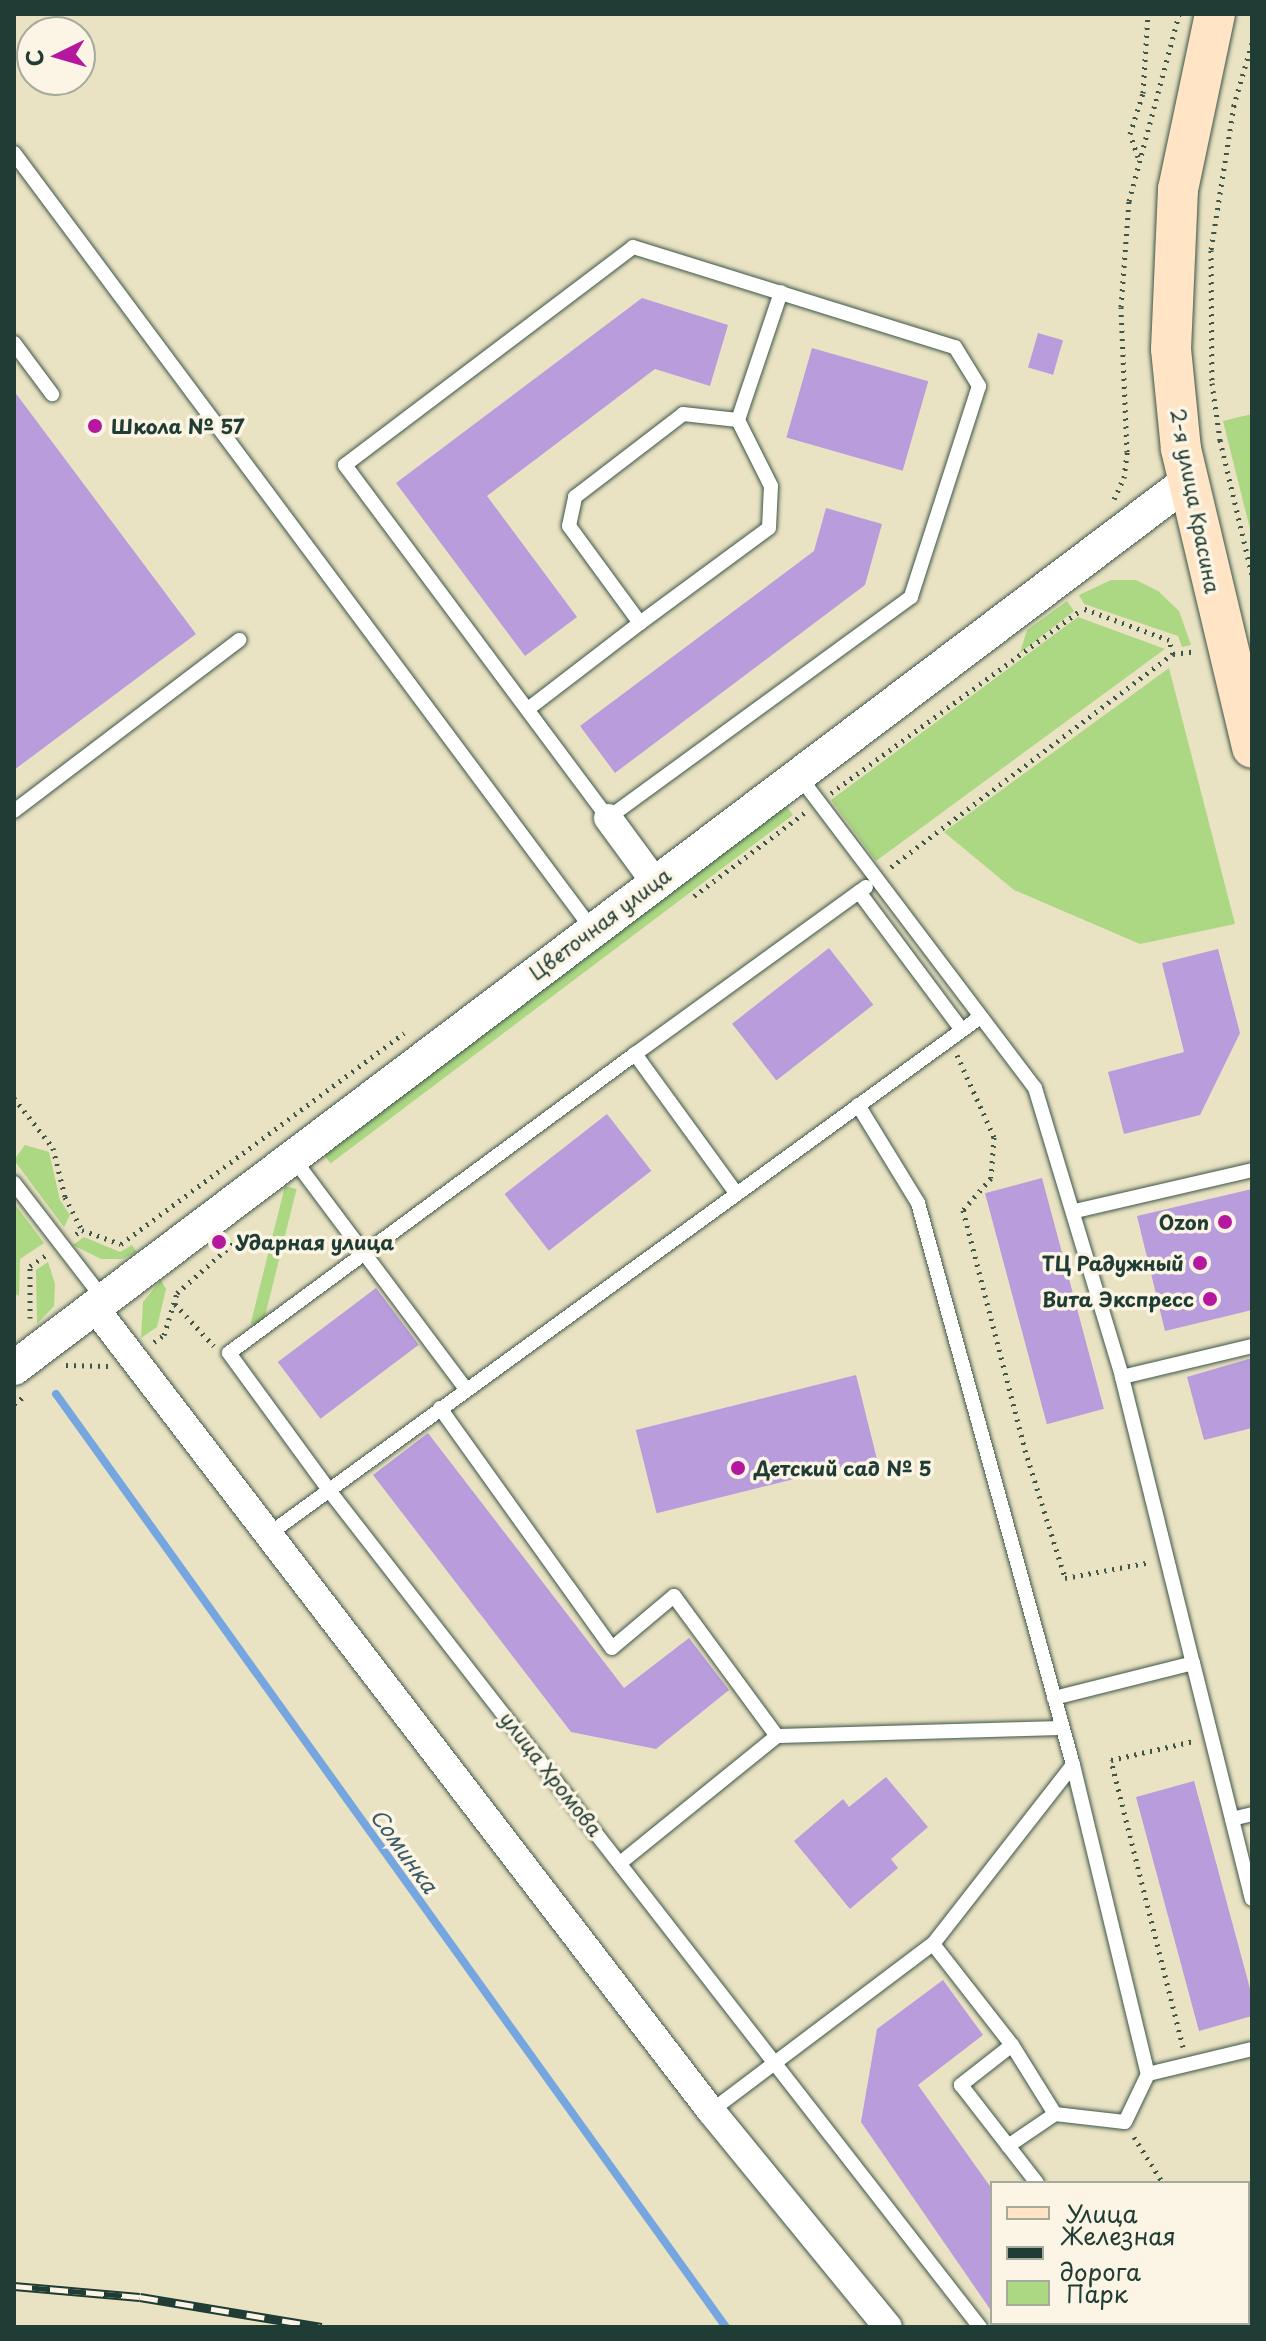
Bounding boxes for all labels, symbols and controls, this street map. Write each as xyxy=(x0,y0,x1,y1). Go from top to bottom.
north arrow xyxy=(16,16,96,96)
text: С xyxy=(16,48,51,68)
street label: 2-я улица Красина xyxy=(1165,406,1225,596)
place label: Школа № 57 xyxy=(111,414,245,438)
marker: Школа № 57 xyxy=(86,417,104,435)
street label: Цветочная улица xyxy=(524,863,676,985)
place label: Ozon xyxy=(1159,1210,1209,1234)
marker: Ozon xyxy=(1216,1213,1234,1231)
place label: Ударная улица xyxy=(235,1230,395,1254)
marker: Ударная улица xyxy=(210,1233,228,1251)
place label: ТЦ Радужный xyxy=(1040,1251,1184,1275)
marker: ТЦ Радужный xyxy=(1191,1254,1209,1272)
place label: Вита Экспресс xyxy=(1042,1287,1194,1311)
marker: Вита Экспресс xyxy=(1201,1290,1219,1308)
place label: Детский сад № 5 xyxy=(754,1456,932,1480)
marker: Детский сад № 5 xyxy=(729,1459,747,1477)
street label: улица Хромова xyxy=(495,1707,607,1841)
water label: Соминка xyxy=(366,1803,444,1897)
legend xyxy=(990,2181,1250,2325)
text: Улица xyxy=(1066,2195,1138,2231)
text: Железная дорога xyxy=(1060,2217,1176,2289)
text: Парк xyxy=(1066,2275,1128,2311)

